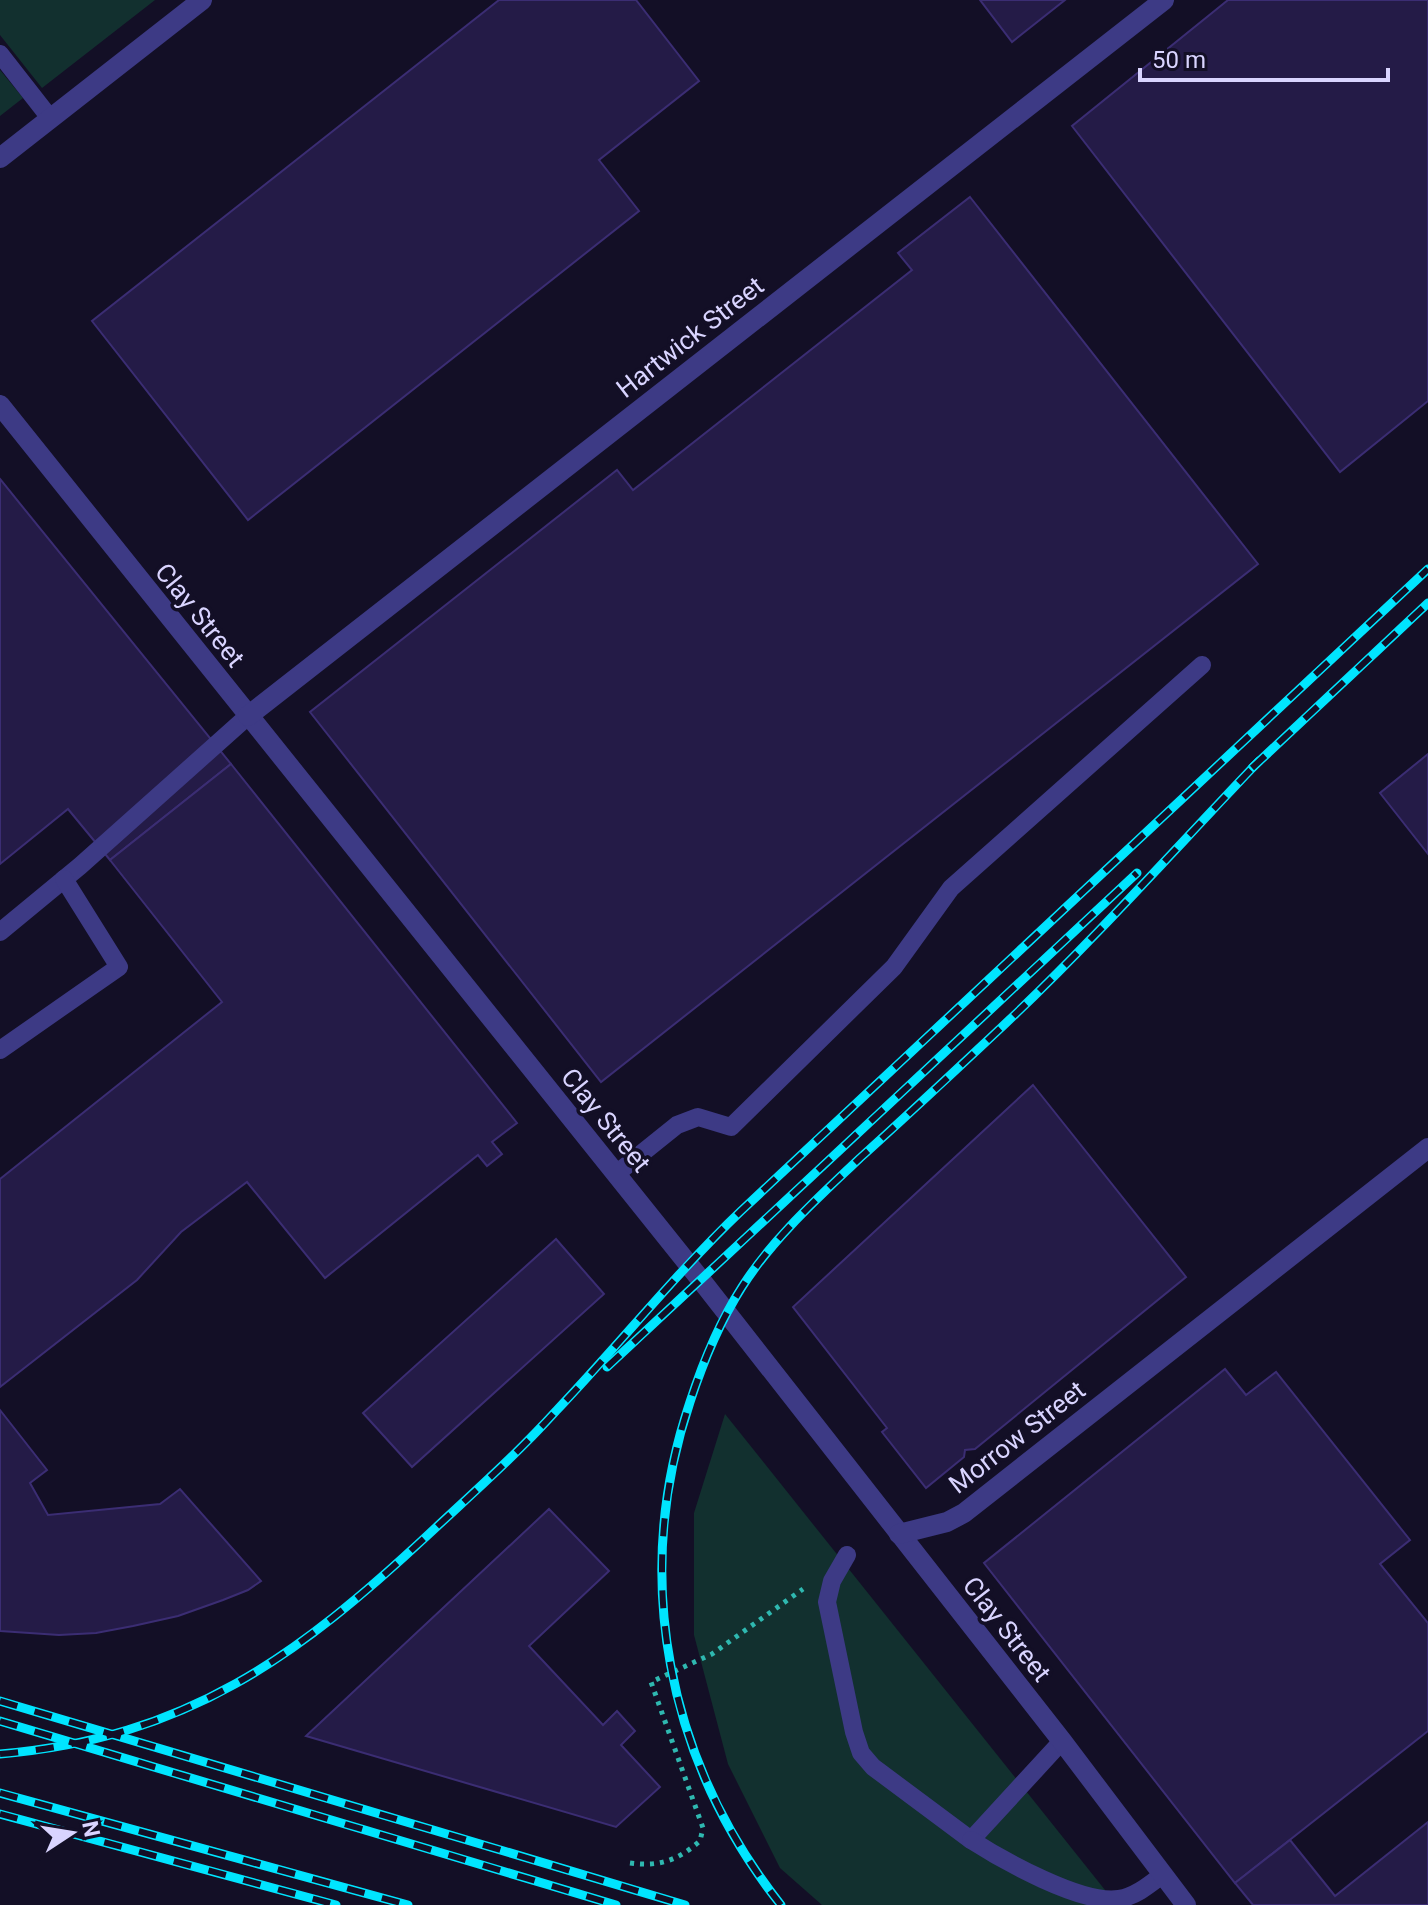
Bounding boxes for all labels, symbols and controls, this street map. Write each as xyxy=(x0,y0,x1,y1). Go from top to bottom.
scale bar xyxy=(1140,32,1388,82)
text: 50 m xyxy=(1152,46,1206,74)
street label: Hartwick Street xyxy=(610,270,770,404)
street label: Clay Street xyxy=(149,557,251,673)
street label: Clay Street xyxy=(555,1062,657,1178)
street label: Morrow Street xyxy=(943,1375,1091,1499)
street label: Clay Street xyxy=(957,1571,1057,1687)
north arrow xyxy=(32,1793,112,1873)
text: N xyxy=(77,1819,105,1839)

